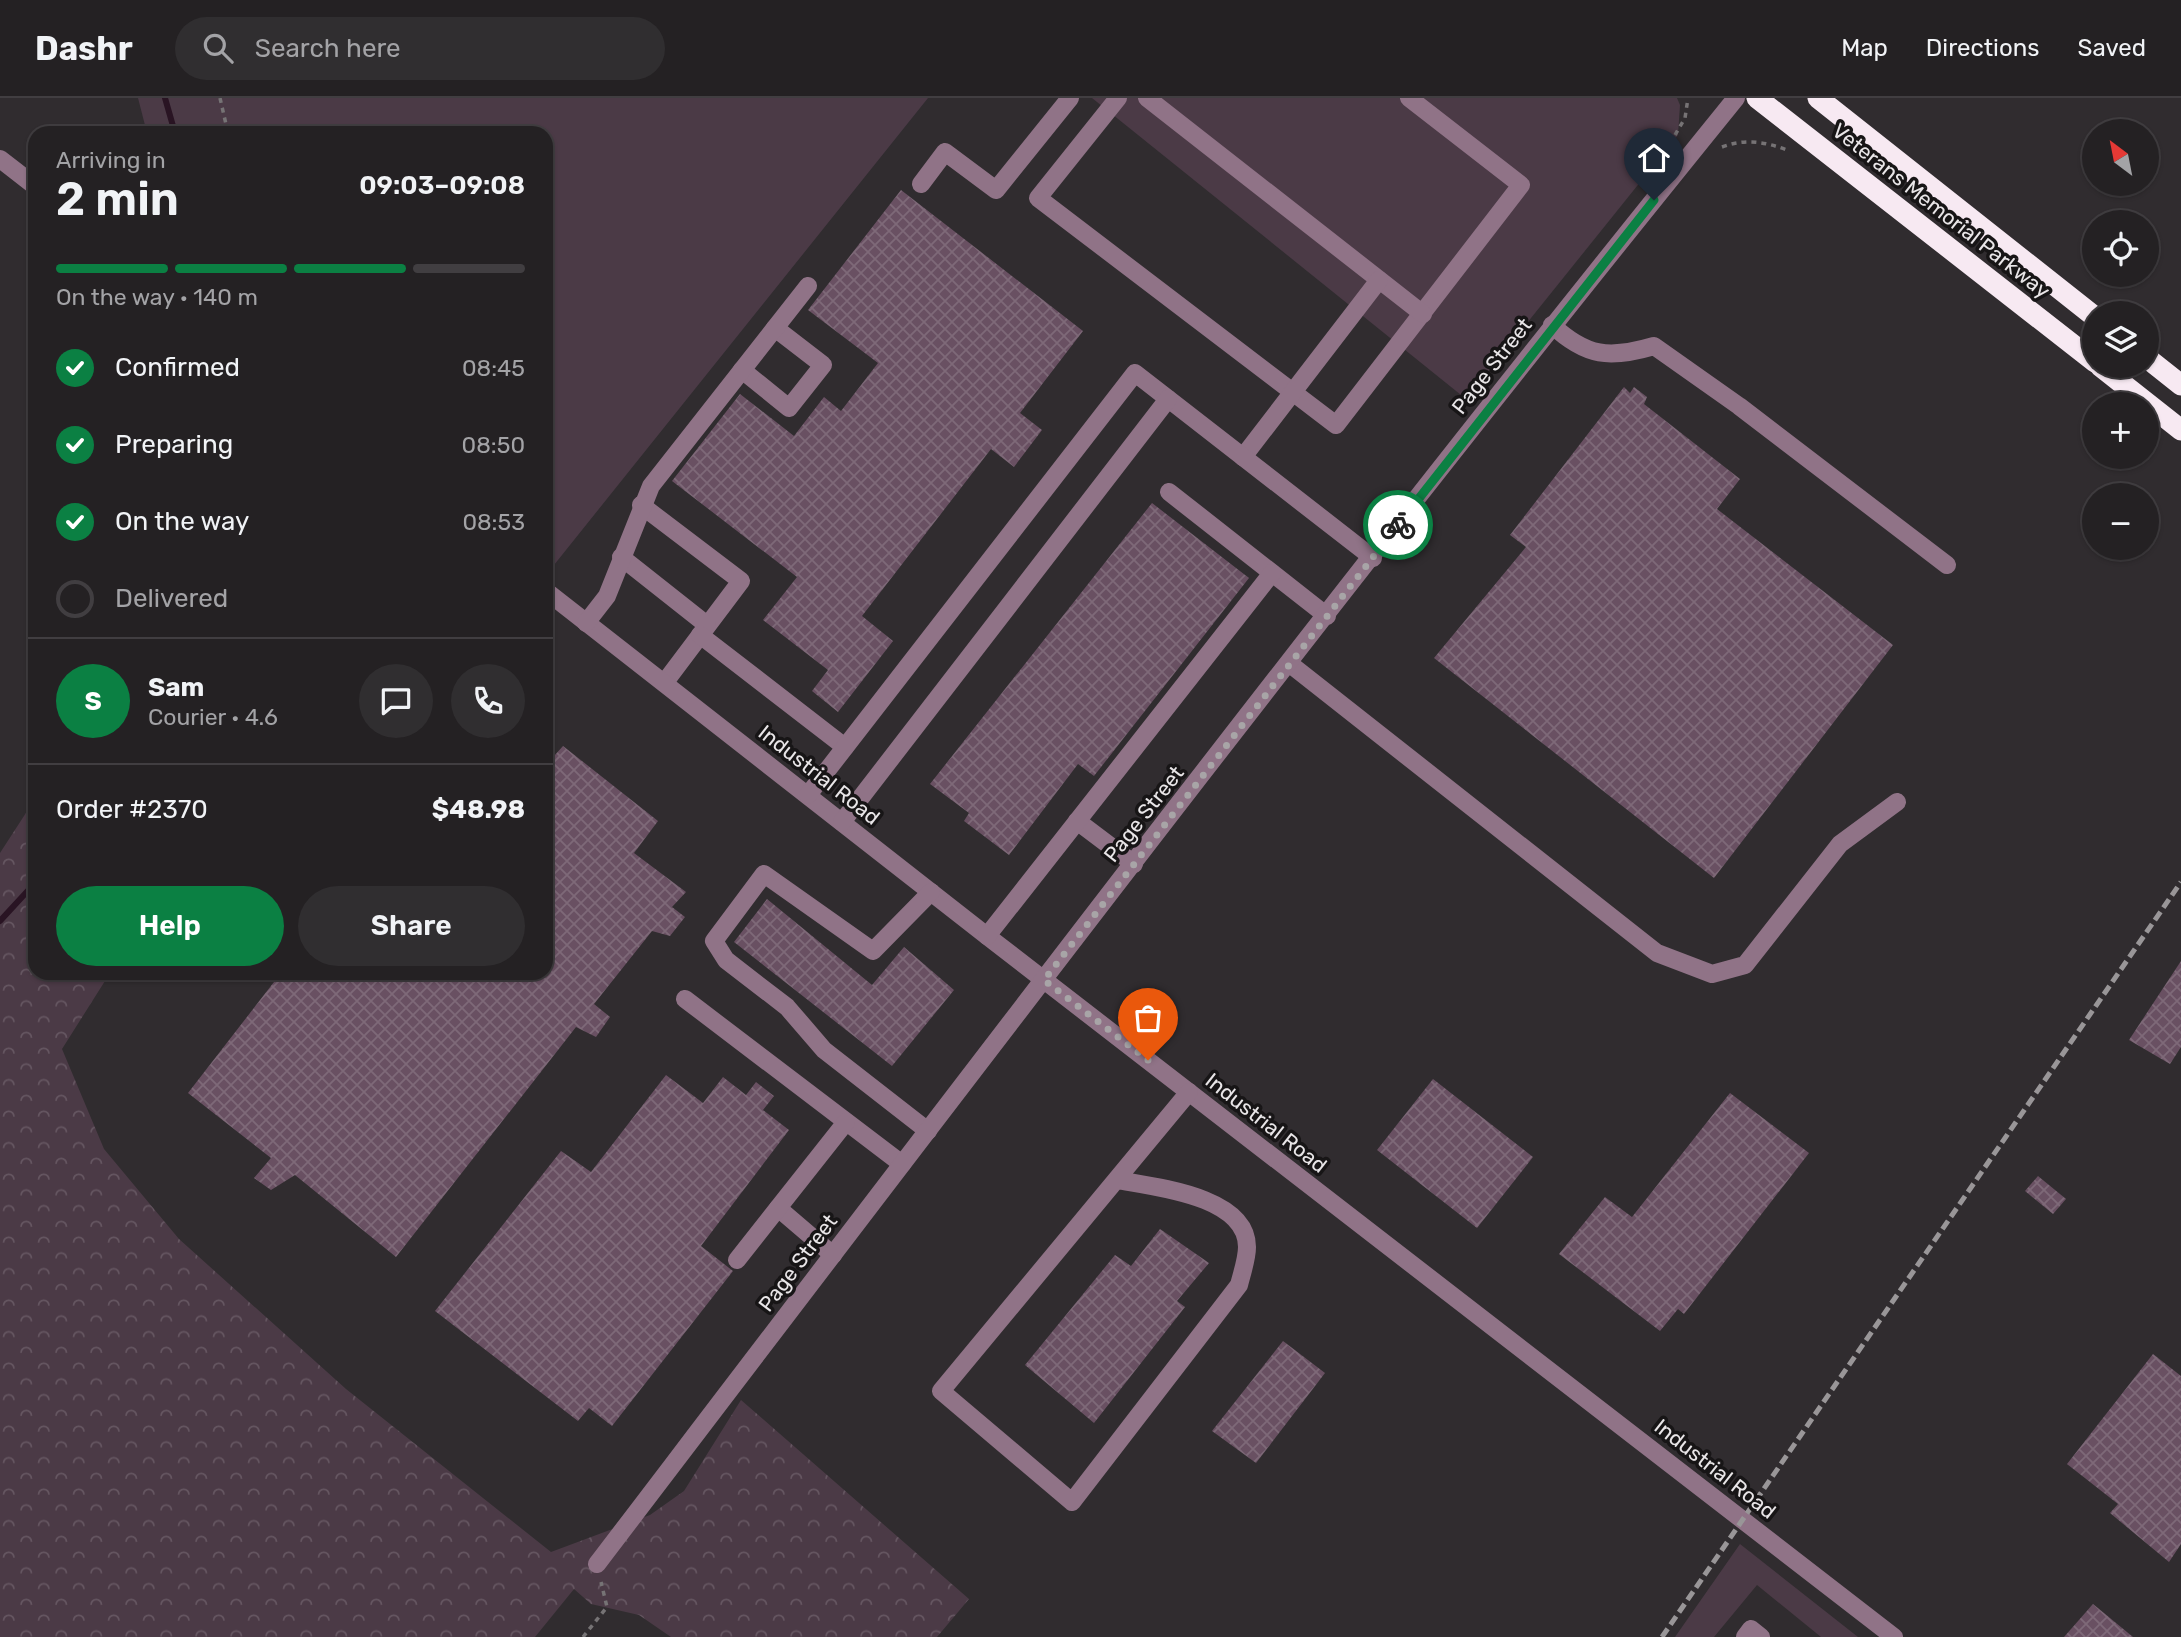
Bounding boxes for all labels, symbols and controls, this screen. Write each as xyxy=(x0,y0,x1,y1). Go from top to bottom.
search box xyxy=(175,17,665,80)
text: Dashr xyxy=(35,29,133,68)
icon: search xyxy=(199,29,237,67)
text: Search here xyxy=(255,33,401,64)
text: Map xyxy=(1841,34,1888,62)
text: Directions xyxy=(1926,34,2039,62)
text: Saved xyxy=(2077,34,2146,62)
street label: Veterans Memorial Parkway xyxy=(1827,118,2056,304)
north arrow xyxy=(2082,119,2160,196)
map controls xyxy=(2082,119,2159,560)
pin xyxy=(1624,128,1684,200)
icon: home xyxy=(1635,139,1673,177)
text: Arriving in xyxy=(56,146,166,174)
text: 09:03–09:08 xyxy=(359,170,525,201)
text: 2 min xyxy=(56,172,179,227)
button: locate xyxy=(2082,210,2159,287)
text: On the way · 140 m xyxy=(56,283,258,311)
button: layers xyxy=(2082,301,2159,378)
street label: Page Street xyxy=(1446,313,1537,419)
icon: check xyxy=(56,349,94,387)
text: Confirmed xyxy=(115,352,240,383)
text: 08:45 xyxy=(462,354,525,382)
button: + xyxy=(2082,392,2159,469)
icon: check xyxy=(56,426,94,464)
text: Preparing xyxy=(115,429,233,460)
text: 08:50 xyxy=(462,431,525,459)
button: − xyxy=(2082,483,2159,560)
courier xyxy=(1363,490,1433,560)
icon: check xyxy=(56,503,94,541)
text: On the way xyxy=(115,506,249,537)
icon: bike xyxy=(1379,506,1417,544)
text: 08:53 xyxy=(462,508,525,536)
text: Delivered xyxy=(115,583,228,614)
button: chat xyxy=(359,664,433,738)
button: phone xyxy=(451,664,525,738)
text: Sam xyxy=(148,672,204,703)
text: S xyxy=(84,686,102,717)
text: Courier · 4.6 xyxy=(148,703,278,731)
street label: Industrial Road xyxy=(754,719,885,830)
street label: Page Street xyxy=(1098,761,1189,867)
text: Order #2370 xyxy=(56,794,208,825)
text: $48.98 xyxy=(432,794,525,825)
button: Help xyxy=(56,886,284,966)
button: Share xyxy=(298,886,525,966)
pin xyxy=(1118,988,1178,1060)
icon: bag xyxy=(1129,999,1167,1037)
street label: Industrial Road xyxy=(1201,1067,1332,1178)
street label: Page Street xyxy=(753,1209,842,1316)
street label: Industrial Road xyxy=(1650,1413,1781,1524)

